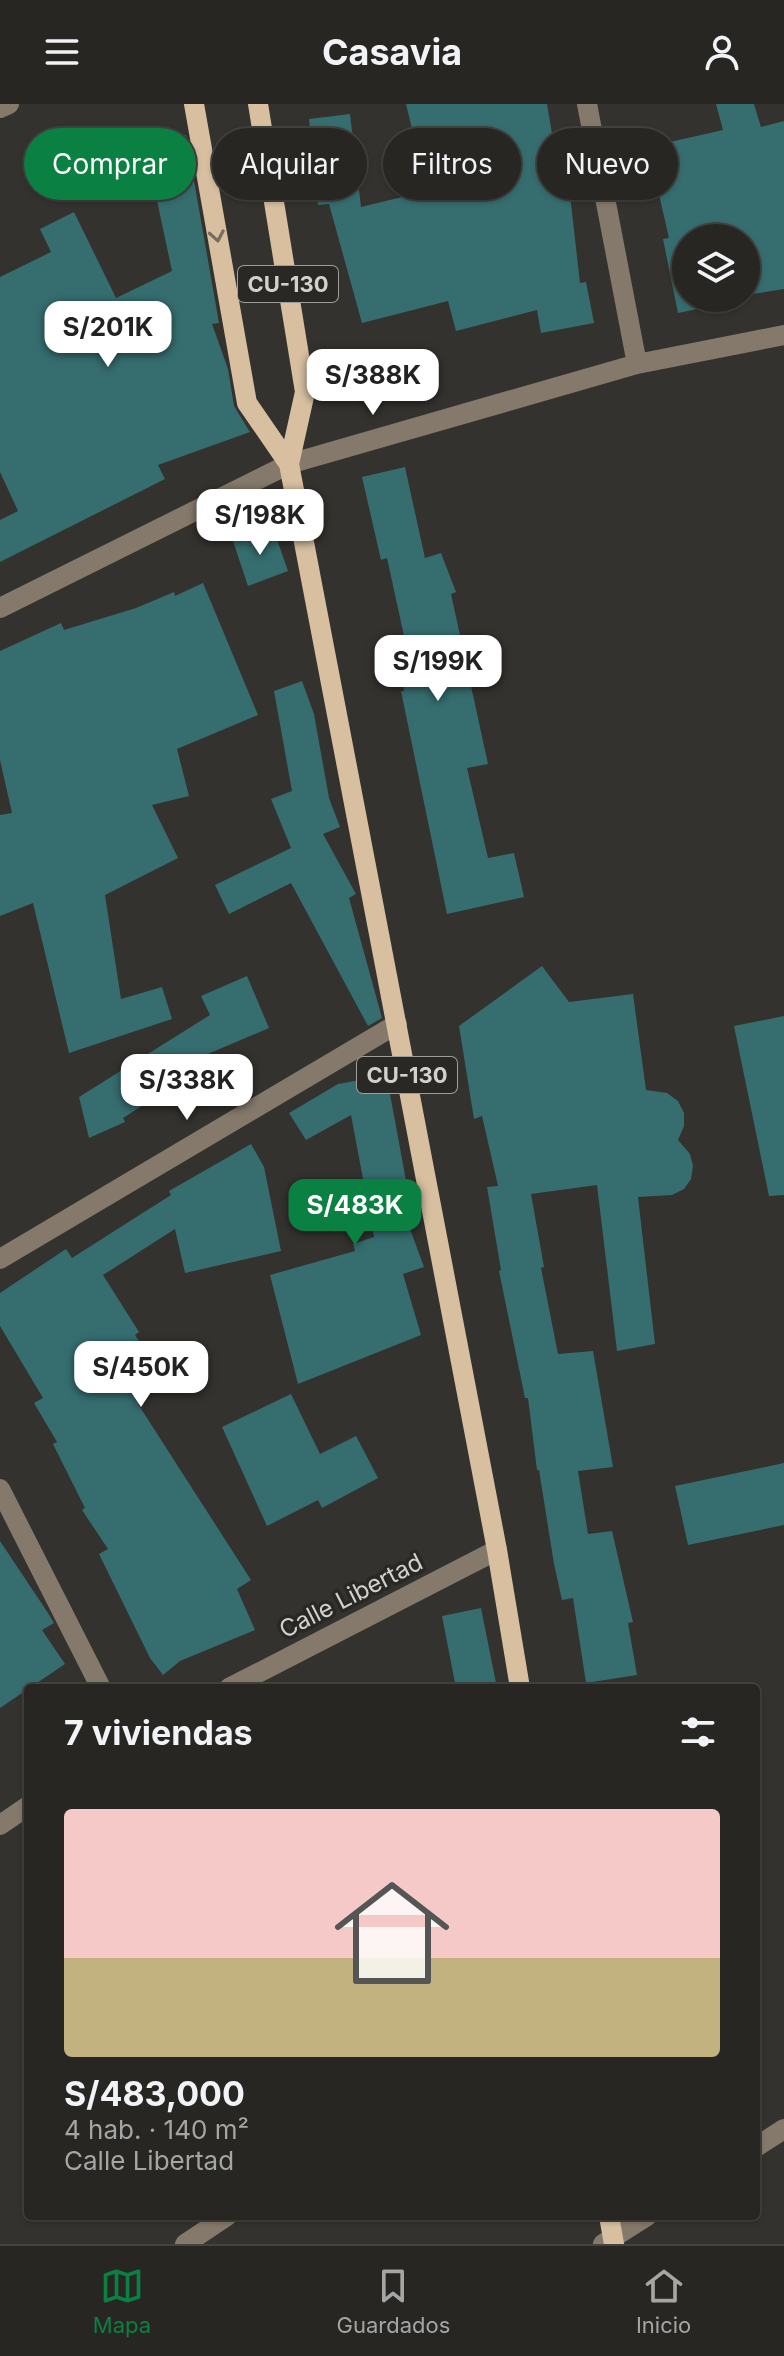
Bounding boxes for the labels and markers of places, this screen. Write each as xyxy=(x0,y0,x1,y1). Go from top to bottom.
pin: S/201K xyxy=(43,301,173,369)
pin: S/388K xyxy=(308,349,438,417)
pin: S/198K xyxy=(195,489,325,557)
pin: S/199K xyxy=(373,635,503,703)
pin: S/338K xyxy=(122,1054,252,1122)
pin: S/483K xyxy=(290,1179,420,1247)
pin: S/450K xyxy=(76,1341,206,1409)

